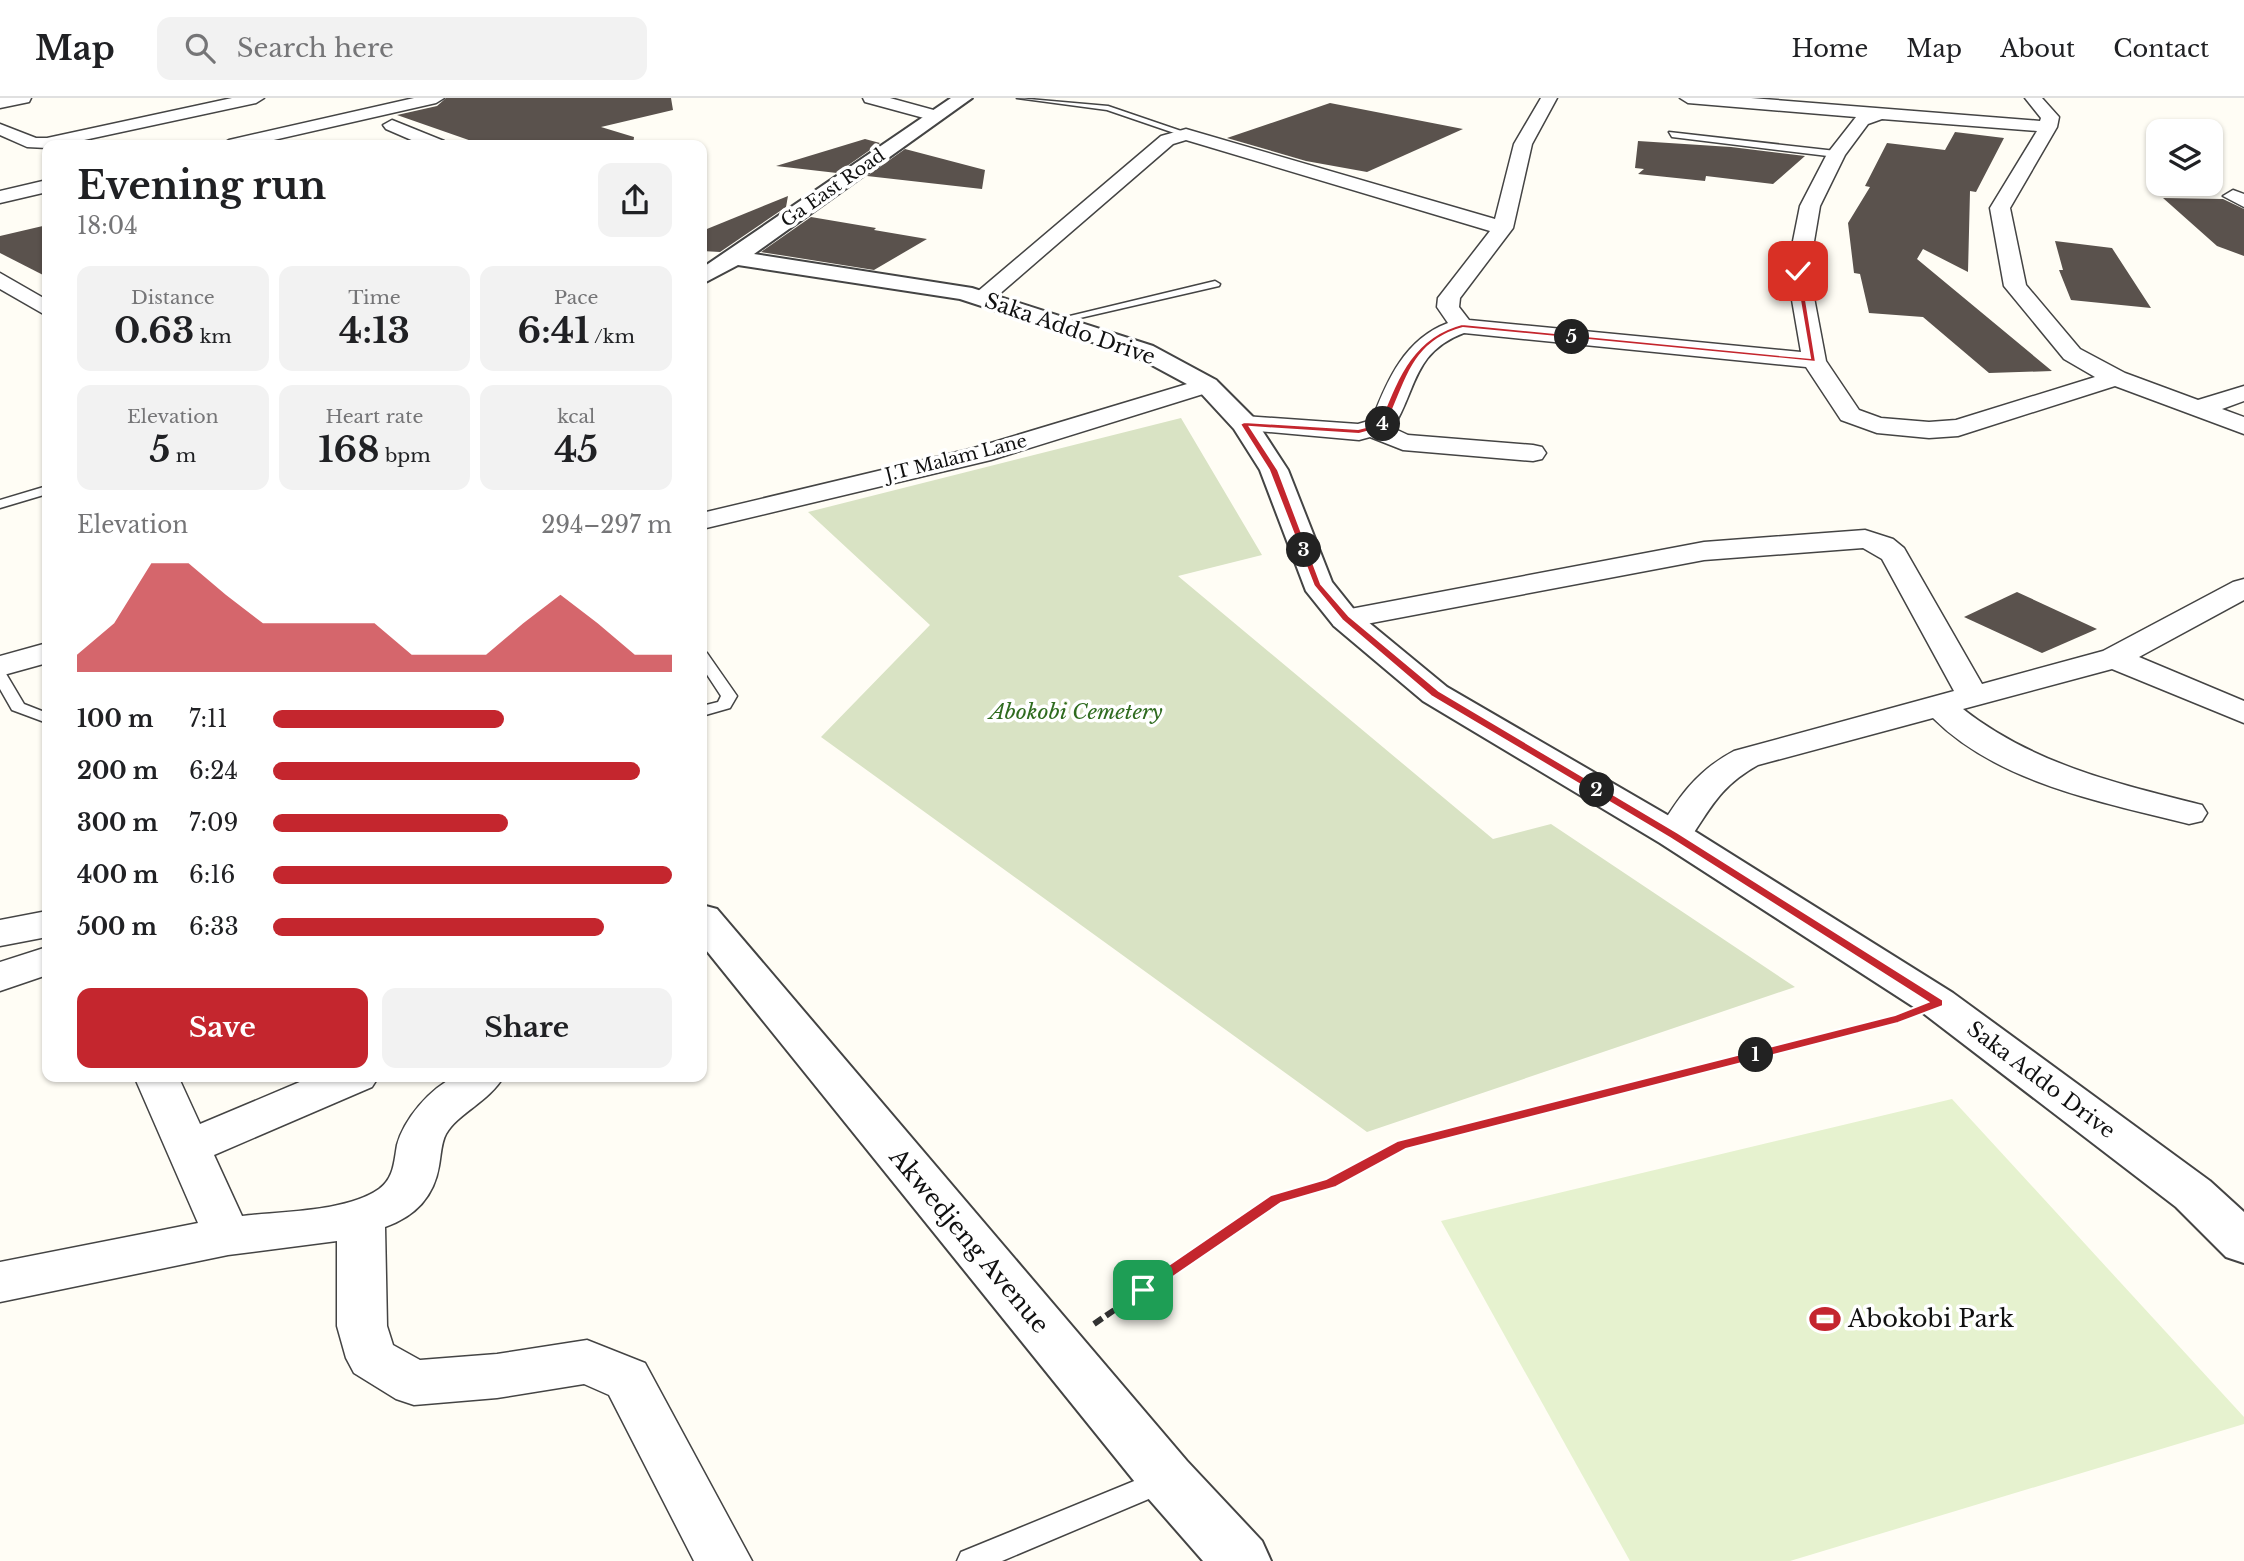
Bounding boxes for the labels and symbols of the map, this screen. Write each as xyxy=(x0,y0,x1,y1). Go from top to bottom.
street label: Ga East Road xyxy=(777,144,889,232)
pin xyxy=(1768,241,1828,301)
street label: Saka Addo Drive xyxy=(981,288,1159,370)
pin: 5 xyxy=(1554,320,1590,354)
pin: 4 xyxy=(1366,406,1400,442)
street label: J.T Malam Lane xyxy=(881,430,1029,487)
pin: 3 xyxy=(1286,532,1322,568)
park label: Abokobi Cemetery xyxy=(986,699,1163,725)
pin: 2 xyxy=(1580,772,1614,808)
street label: Saka Addo Drive xyxy=(1962,1016,2120,1144)
pin: 1 xyxy=(1738,1038,1774,1072)
street label: Akwedjeng Avenue xyxy=(883,1142,1055,1339)
pin xyxy=(1113,1260,1173,1320)
sports icon: Abokobi Park xyxy=(1808,1302,1842,1336)
place label: Abokobi Park xyxy=(1847,1304,2014,1333)

